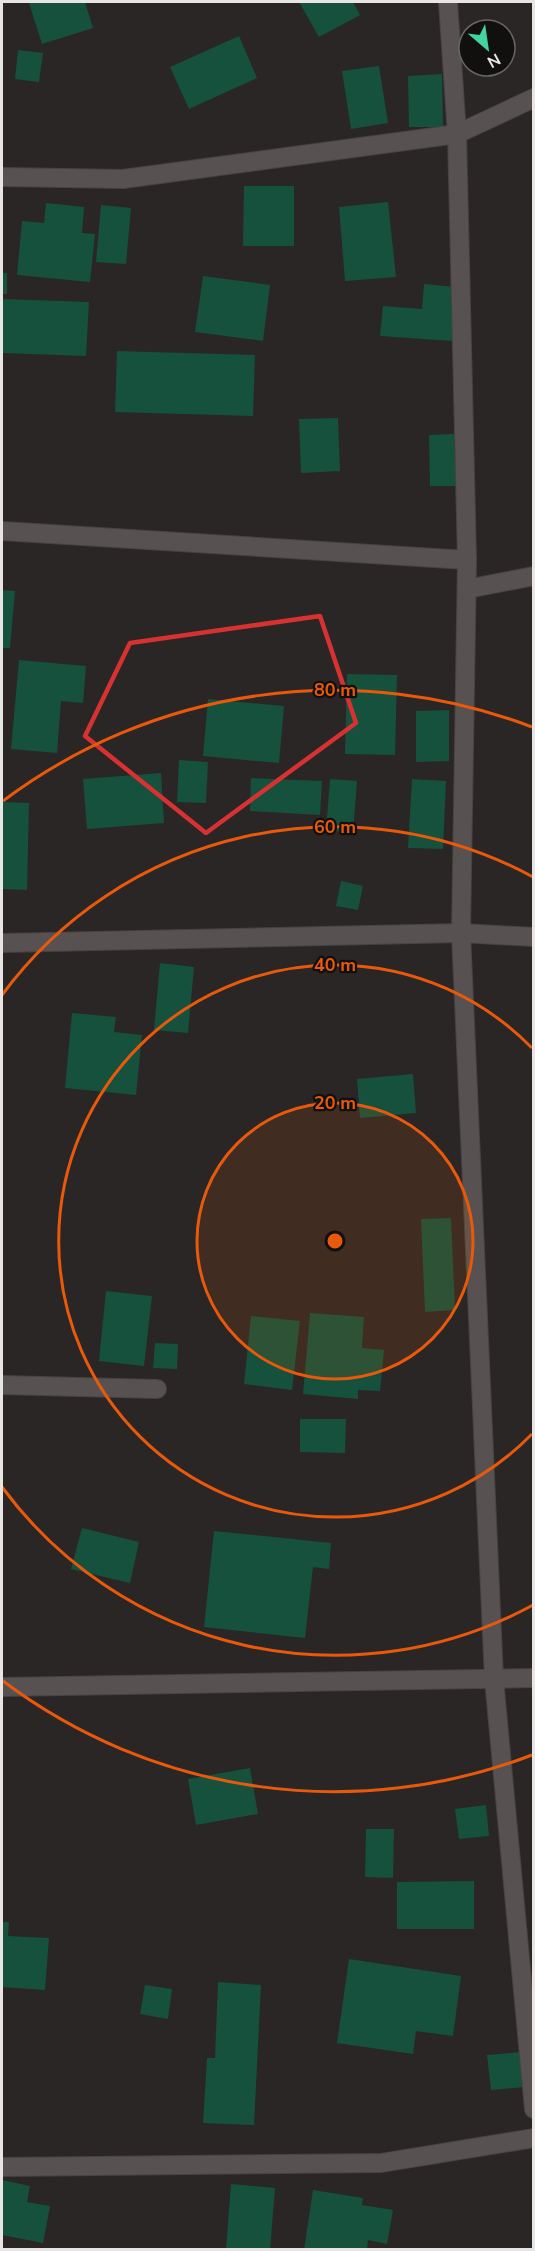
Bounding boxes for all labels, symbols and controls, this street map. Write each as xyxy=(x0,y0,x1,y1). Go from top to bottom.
north arrow xyxy=(457,18,517,78)
text: N xyxy=(483,48,504,73)
text: 80 m xyxy=(314,678,356,702)
text: 60 m xyxy=(314,815,356,839)
text: 40 m xyxy=(314,953,356,977)
text: 20 m xyxy=(314,1091,356,1115)
centre of rings xyxy=(325,1231,345,1251)

